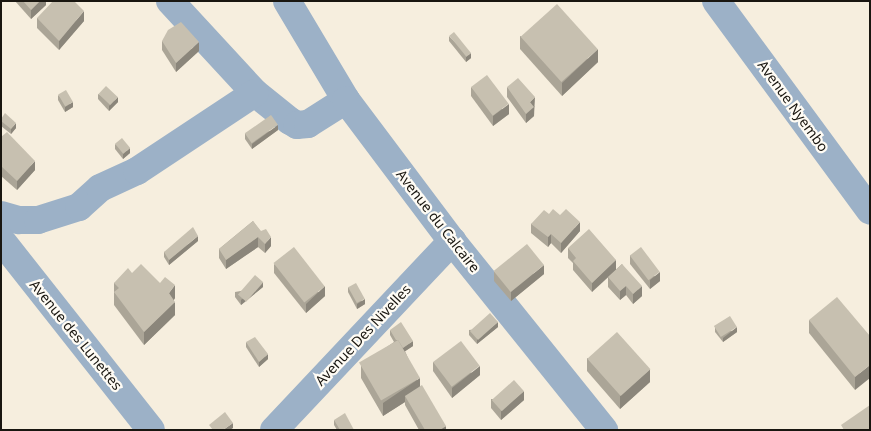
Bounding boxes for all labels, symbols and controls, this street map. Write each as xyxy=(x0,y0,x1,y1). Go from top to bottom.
street label: Avenue Nyembo xyxy=(754,57,832,155)
street label: Avenue du Calcaire xyxy=(393,166,483,276)
street label: Avenue des Lunettes xyxy=(26,277,126,393)
street label: Avenue Des Nivelles xyxy=(312,281,414,389)

